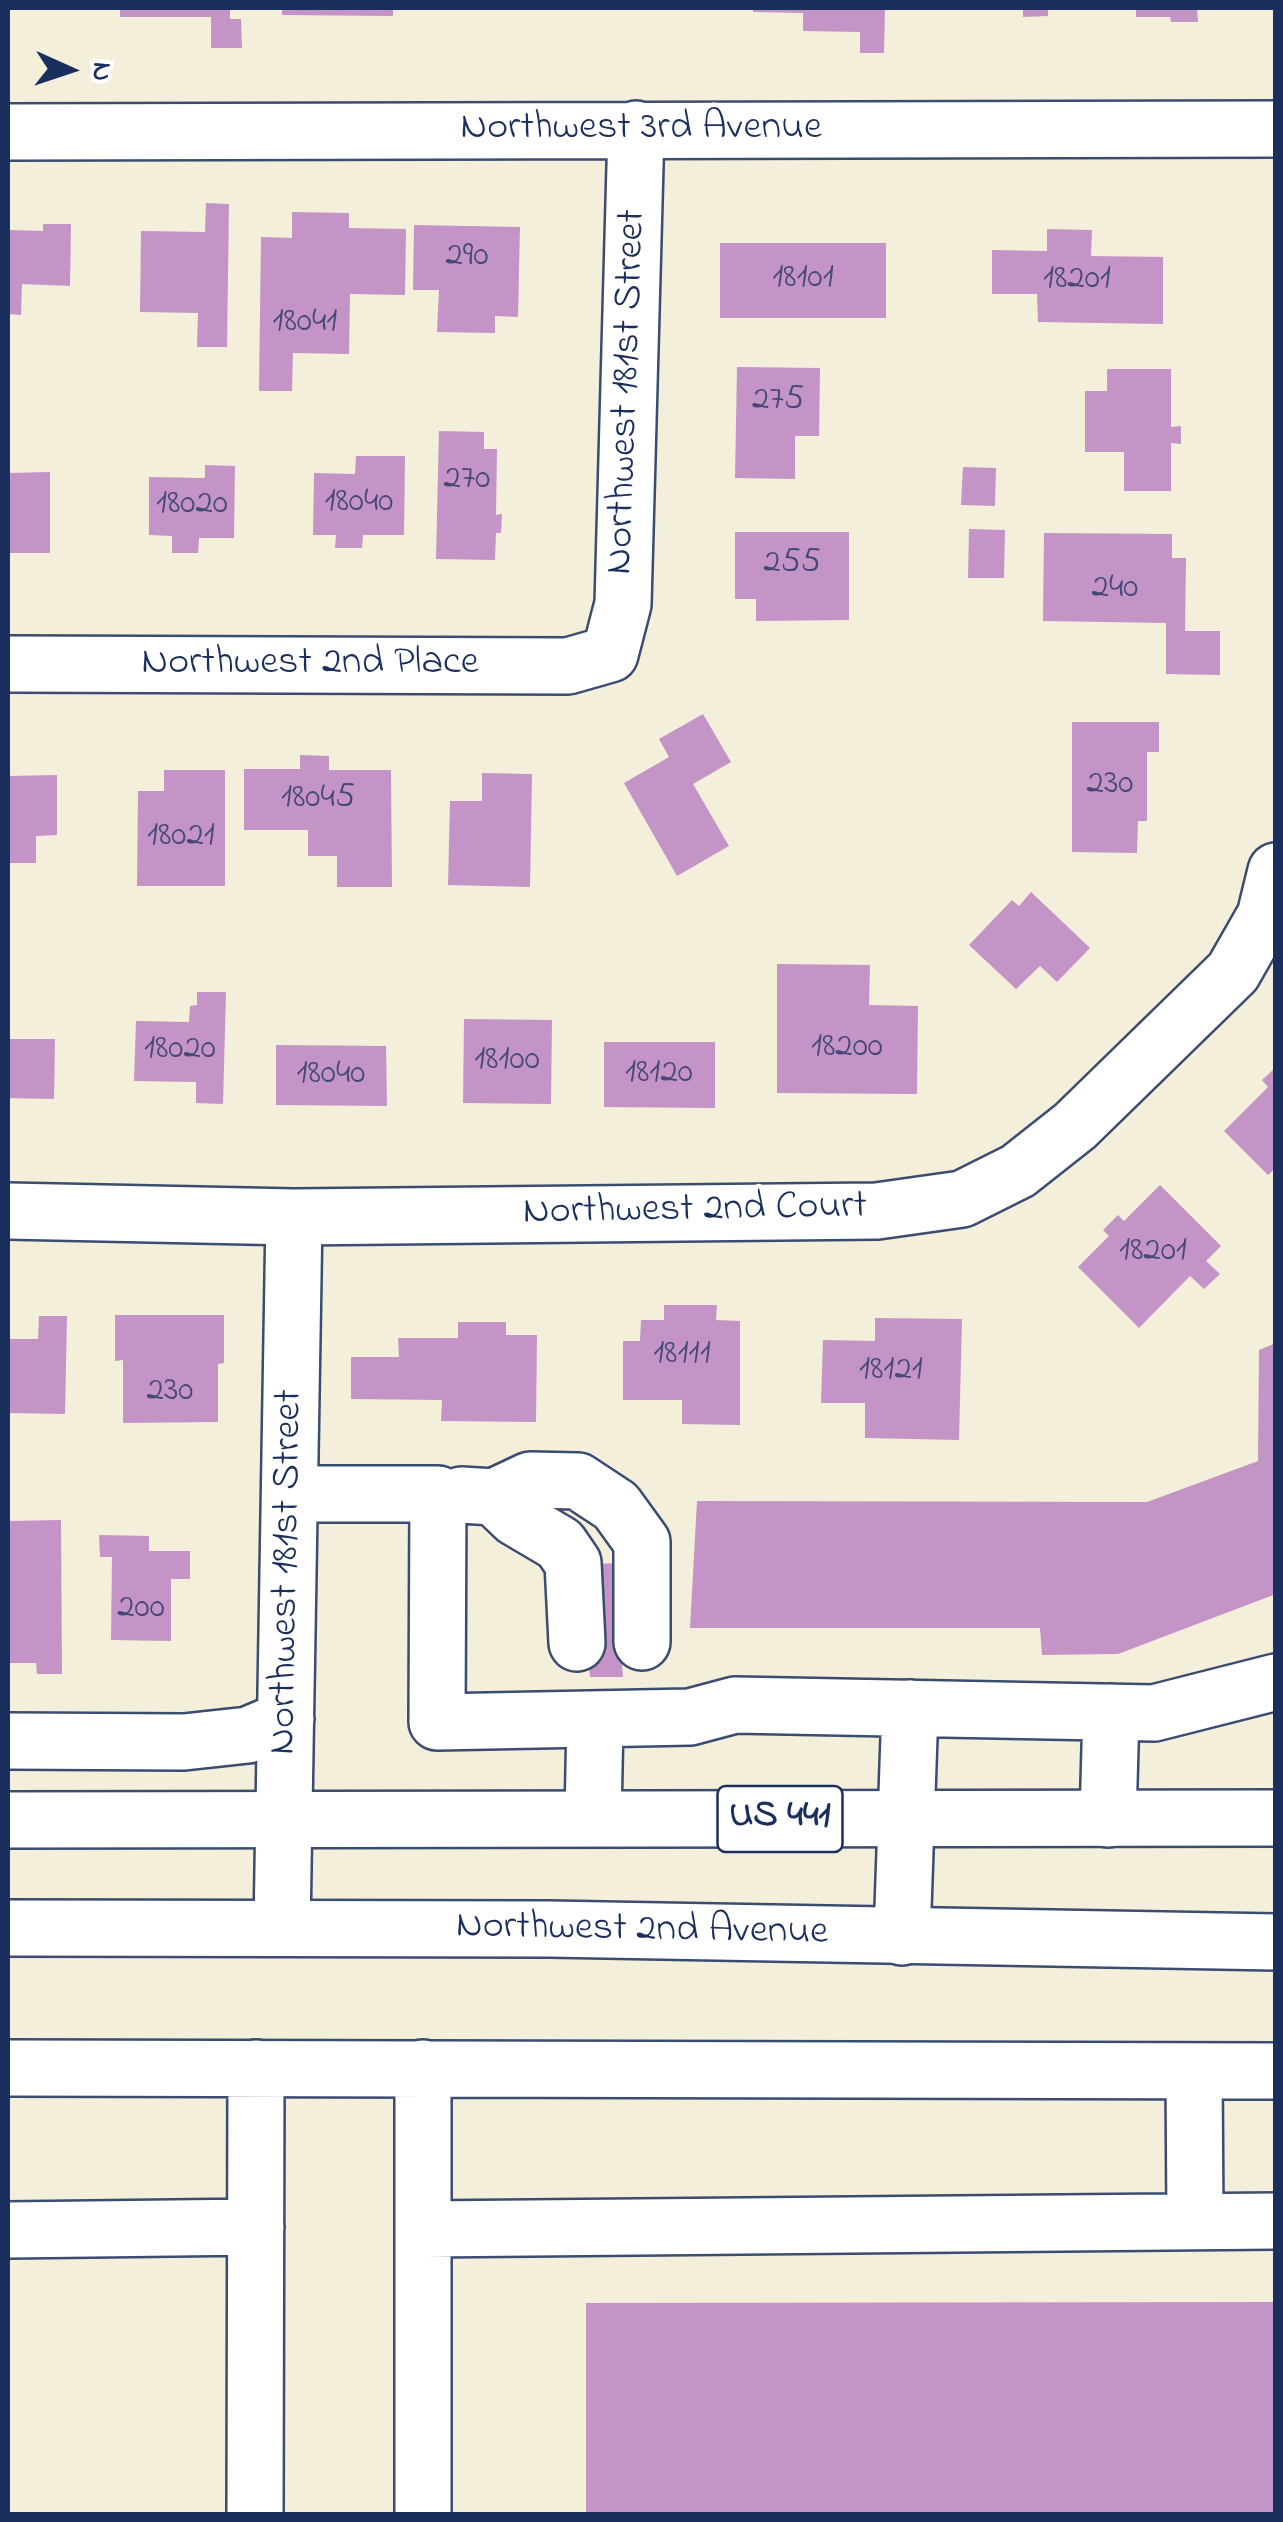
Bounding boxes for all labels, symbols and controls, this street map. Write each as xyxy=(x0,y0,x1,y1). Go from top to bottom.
north arrow xyxy=(20,20,120,120)
text: N xyxy=(79,61,121,82)
street label: Northwest 3rd Avenue xyxy=(460,106,822,154)
street label: Northwest 181st Street xyxy=(599,208,659,576)
house number: 290 xyxy=(445,237,489,279)
house number: 18101 xyxy=(772,259,834,301)
house number: 18201 xyxy=(1043,260,1111,302)
house number: 18041 xyxy=(273,303,337,345)
house number: 275 xyxy=(752,381,804,423)
house number: 270 xyxy=(444,460,490,502)
house number: 18040 xyxy=(325,483,393,525)
house number: 18020 xyxy=(156,485,228,527)
house number: 255 xyxy=(763,544,821,586)
house number: 240 xyxy=(1092,569,1138,611)
street label: Northwest 2nd Place xyxy=(141,641,479,689)
house number: 230 xyxy=(1087,765,1133,807)
house number: 18045 xyxy=(281,779,355,821)
house number: 18021 xyxy=(147,817,215,859)
house number: 18200 xyxy=(811,1028,883,1070)
house number: 18020 xyxy=(144,1030,216,1072)
house number: 18100 xyxy=(474,1041,540,1083)
house number: 18120 xyxy=(625,1054,693,1096)
house number: 18040 xyxy=(297,1055,365,1097)
street label: Northwest 2nd Court xyxy=(523,1185,867,1239)
house number: 18201 xyxy=(1119,1232,1187,1274)
house number: 18111 xyxy=(653,1335,711,1377)
house number: 18121 xyxy=(859,1351,923,1393)
house number: 230 xyxy=(147,1372,193,1414)
street label: Northwest 181st Street xyxy=(262,1389,316,1755)
house number: 200 xyxy=(117,1589,165,1631)
road number: US 441 xyxy=(718,1786,842,1852)
street label: Northwest 2nd Avenue xyxy=(455,1905,829,1959)

